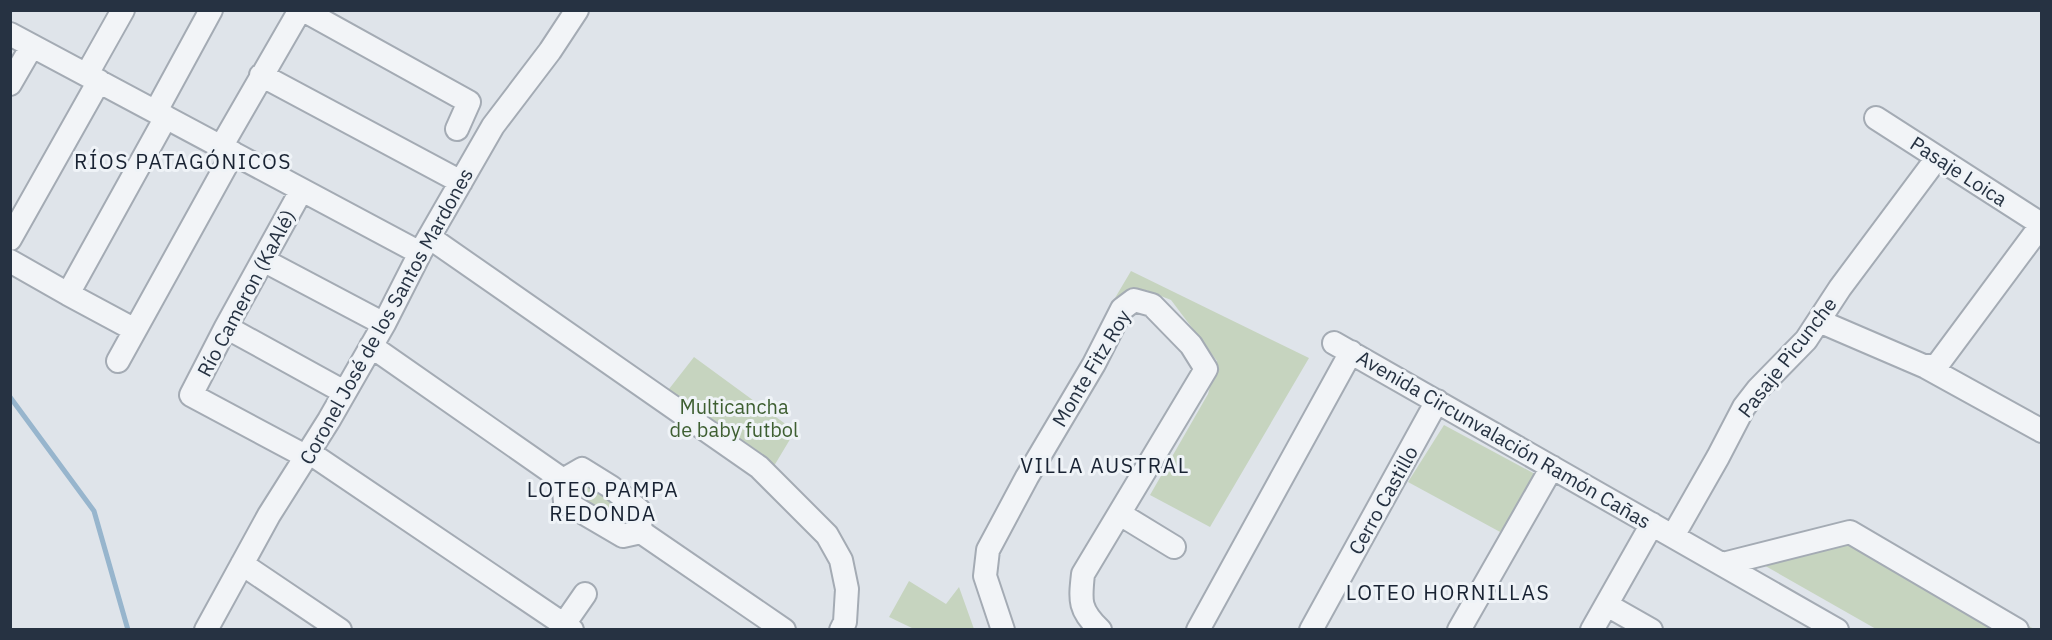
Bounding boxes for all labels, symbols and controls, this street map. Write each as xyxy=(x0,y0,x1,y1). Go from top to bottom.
street label: Pasaje Loica xyxy=(1905,130,2013,213)
district label: RÍOS PATAGÓNICOS xyxy=(74,147,292,175)
street label: Coronel José de los Santos Mardones xyxy=(293,163,479,469)
street label: Río Cameron (KaAlé) xyxy=(191,205,301,381)
street label: Pasaje Picunche xyxy=(1731,291,1843,423)
street label: Monte Fitz Roy xyxy=(1045,304,1137,432)
street label: Avenida Circunvalación Ramón Cañas xyxy=(1352,343,1656,535)
park label: Multicancha de baby futbol xyxy=(670,393,798,443)
street label: Cerro Castillo xyxy=(1342,441,1424,559)
district label: VILLA AUSTRAL xyxy=(1020,451,1190,479)
district label: LOTEO PAMPA REDONDA xyxy=(527,475,679,527)
district label: LOTEO HORNILLAS xyxy=(1346,578,1550,606)

